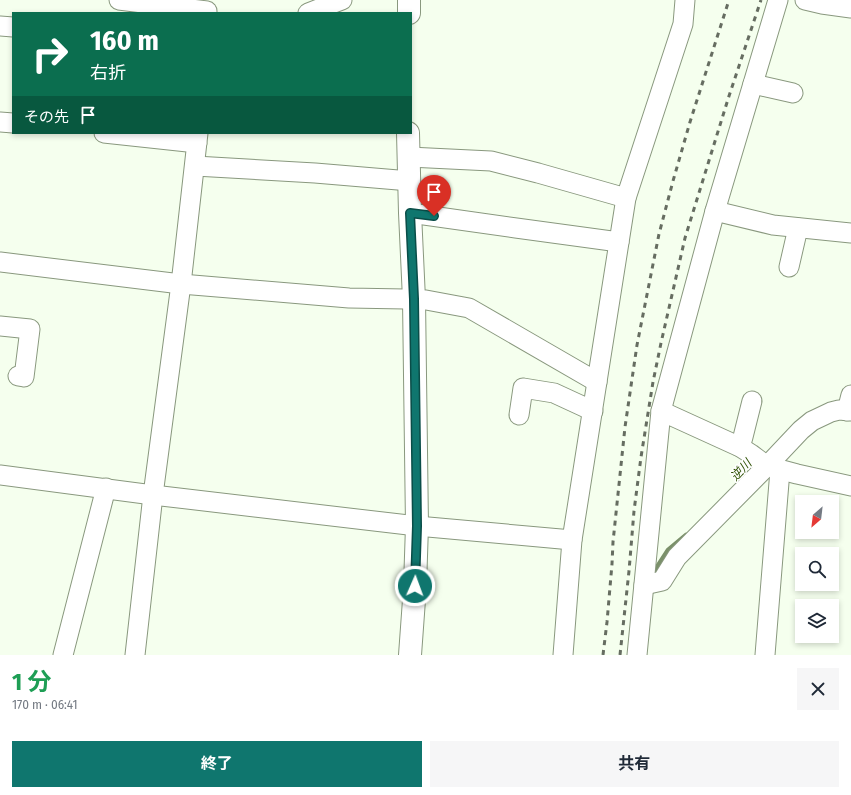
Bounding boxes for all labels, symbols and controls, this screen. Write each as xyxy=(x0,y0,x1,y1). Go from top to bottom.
text: 160 m xyxy=(90,24,159,57)
icon: right xyxy=(24,28,76,80)
text: 右折 xyxy=(90,62,126,84)
icon: arrive xyxy=(77,104,99,126)
text: その先 xyxy=(24,108,69,126)
pin xyxy=(417,175,451,216)
icon: arrive xyxy=(423,181,445,203)
water label: 逆川 xyxy=(728,455,756,484)
north arrow xyxy=(795,495,839,539)
map controls xyxy=(795,495,839,643)
button: search xyxy=(795,547,839,591)
position arrow xyxy=(394,565,436,607)
button: layers xyxy=(795,599,839,643)
text: 1 分 xyxy=(12,668,51,696)
button: close xyxy=(797,668,839,710)
text: 170 m · 06:41 xyxy=(12,697,77,712)
button: 終了 xyxy=(12,741,422,787)
button: 共有 xyxy=(430,741,839,787)

